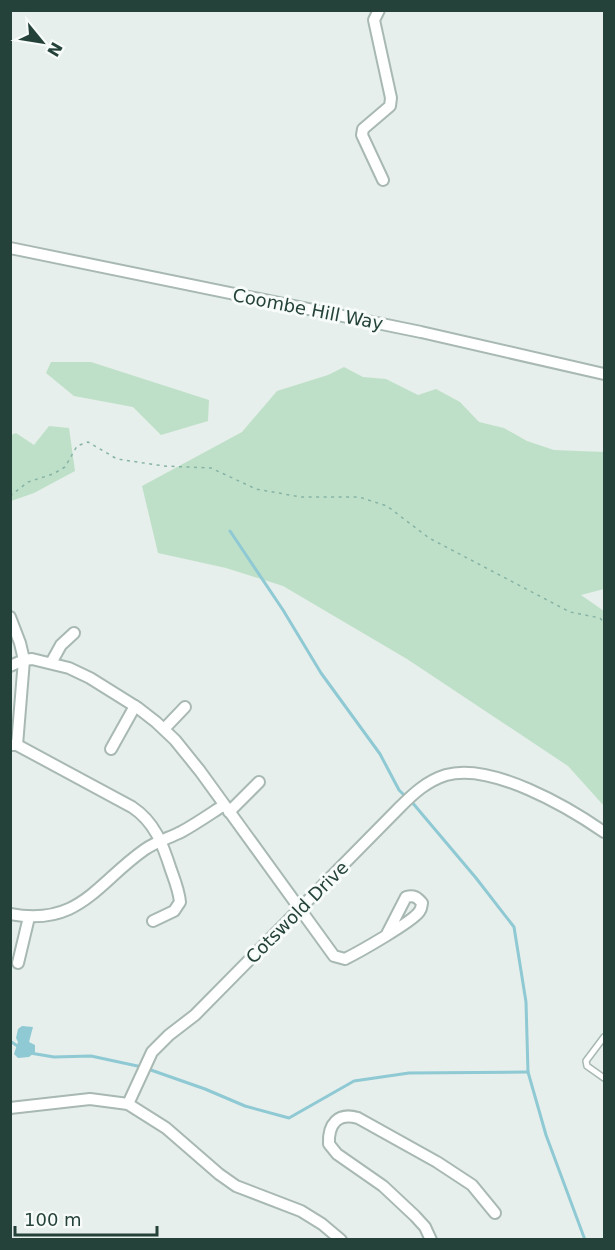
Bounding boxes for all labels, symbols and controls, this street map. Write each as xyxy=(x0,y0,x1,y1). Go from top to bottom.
north arrow xyxy=(12,12,72,72)
text: N xyxy=(43,39,66,60)
street label: Coombe Hill Way xyxy=(231,284,385,334)
street label: Cotswold Drive xyxy=(242,857,352,967)
scale bar xyxy=(15,1199,158,1237)
text: 100 m xyxy=(24,1209,82,1230)

